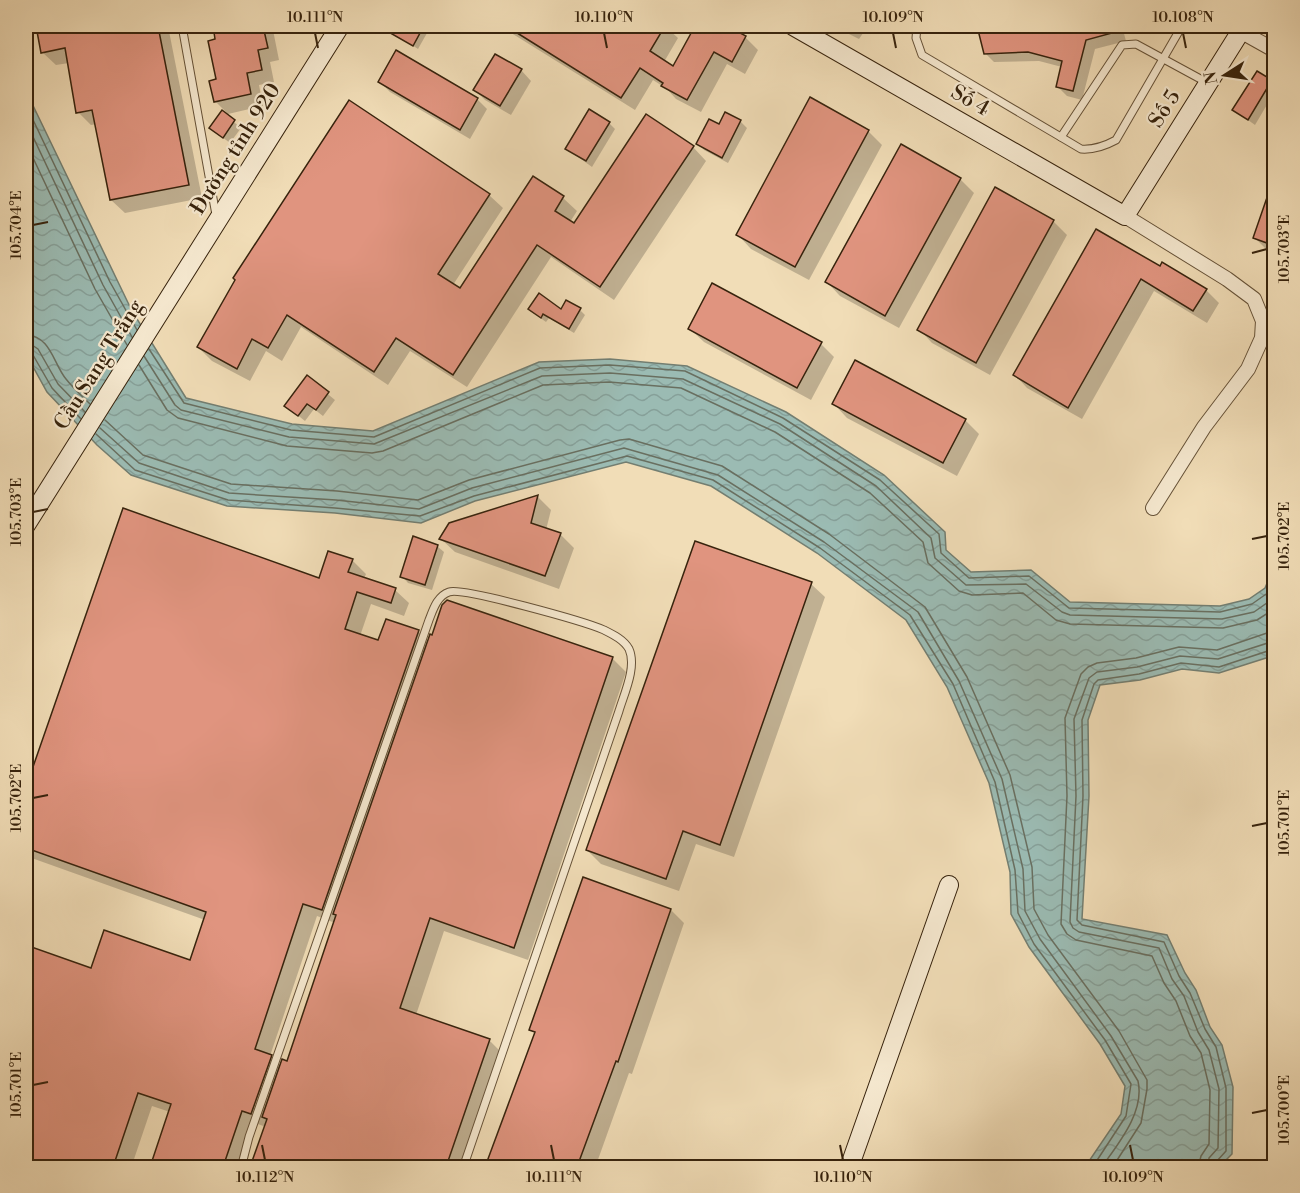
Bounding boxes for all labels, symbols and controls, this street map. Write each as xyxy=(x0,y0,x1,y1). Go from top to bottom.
text: 10.111°N xyxy=(287,8,343,27)
text: 10.110°N xyxy=(574,8,634,27)
text: 10.109°N xyxy=(862,8,924,27)
text: 10.108°N xyxy=(1152,8,1214,27)
north arrow xyxy=(1195,45,1255,105)
text: N xyxy=(1200,69,1222,86)
street label: Đường tỉnh 920 xyxy=(185,78,287,220)
street label: Số 4 xyxy=(946,80,994,122)
street label: Số 5 xyxy=(1143,85,1187,133)
text: 105.704°E xyxy=(7,190,26,260)
text: 105.703°E xyxy=(1275,215,1294,283)
street label: Cầu Sang Trắng xyxy=(49,295,149,435)
text: 105.703°E xyxy=(7,478,26,546)
text: 105.702°E xyxy=(1275,502,1294,570)
text: 105.702°E xyxy=(7,764,26,832)
text: 105.701°E xyxy=(1275,790,1294,856)
text: 105.701°E xyxy=(7,1052,26,1118)
text: 105.700°E xyxy=(1275,1075,1294,1145)
text: 10.112°N xyxy=(236,1168,294,1187)
text: 10.111°N xyxy=(526,1168,582,1187)
text: 10.110°N xyxy=(813,1168,873,1187)
text: 10.109°N xyxy=(1102,1168,1164,1187)

